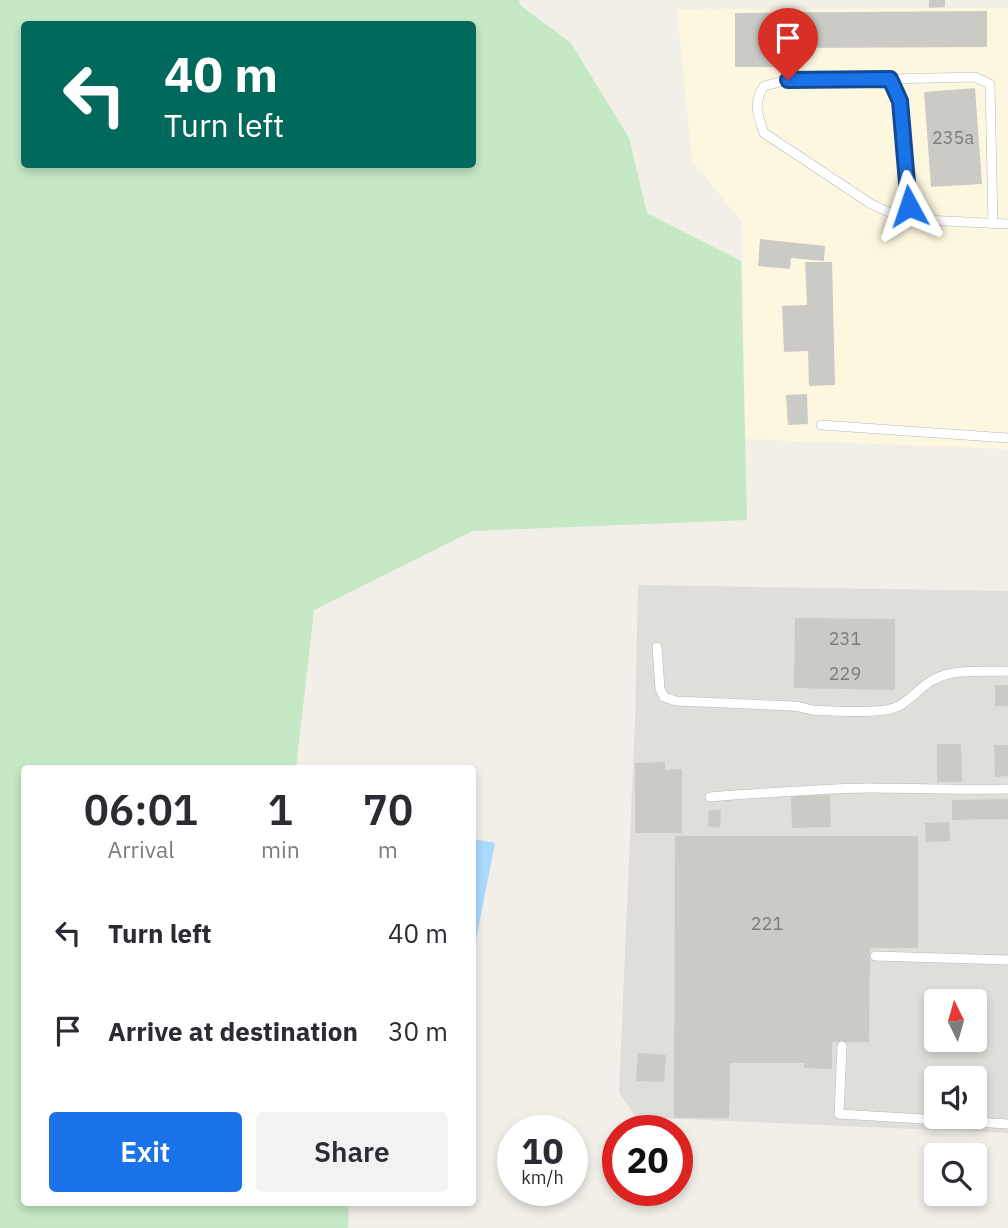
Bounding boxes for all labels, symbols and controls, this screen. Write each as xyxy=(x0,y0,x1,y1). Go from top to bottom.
pin xyxy=(758,8,818,80)
icon: arrive xyxy=(769,19,807,57)
text: 40 m xyxy=(164,42,278,105)
icon: left xyxy=(49,49,140,140)
text: Turn left xyxy=(164,104,284,146)
house number: 235a xyxy=(932,126,974,149)
position arrow xyxy=(872,169,946,243)
house number: 231 xyxy=(829,627,861,650)
house number: 229 xyxy=(829,662,861,685)
text: 06:01 xyxy=(84,782,198,837)
text: 1 xyxy=(268,782,293,837)
text: 70 xyxy=(363,782,413,837)
text: Arrival xyxy=(107,834,174,864)
text: min xyxy=(261,834,300,864)
text: m xyxy=(378,834,398,864)
house number: 221 xyxy=(751,912,783,935)
icon: left xyxy=(49,914,87,952)
text: Turn left xyxy=(108,916,211,950)
text: 40 m xyxy=(388,916,448,950)
north arrow xyxy=(924,989,987,1052)
map controls xyxy=(924,989,987,1206)
icon: arrive xyxy=(49,1012,87,1050)
text: Arrive at destination xyxy=(108,1014,358,1048)
text: 30 m xyxy=(388,1014,448,1048)
button: sound xyxy=(924,1066,987,1129)
button: Exit xyxy=(49,1112,242,1192)
button: Share xyxy=(256,1112,448,1192)
speed limit sign: 20 xyxy=(602,1115,693,1206)
text: 10 xyxy=(521,1128,564,1174)
button: search xyxy=(924,1143,987,1206)
text: km/h xyxy=(521,1166,564,1189)

